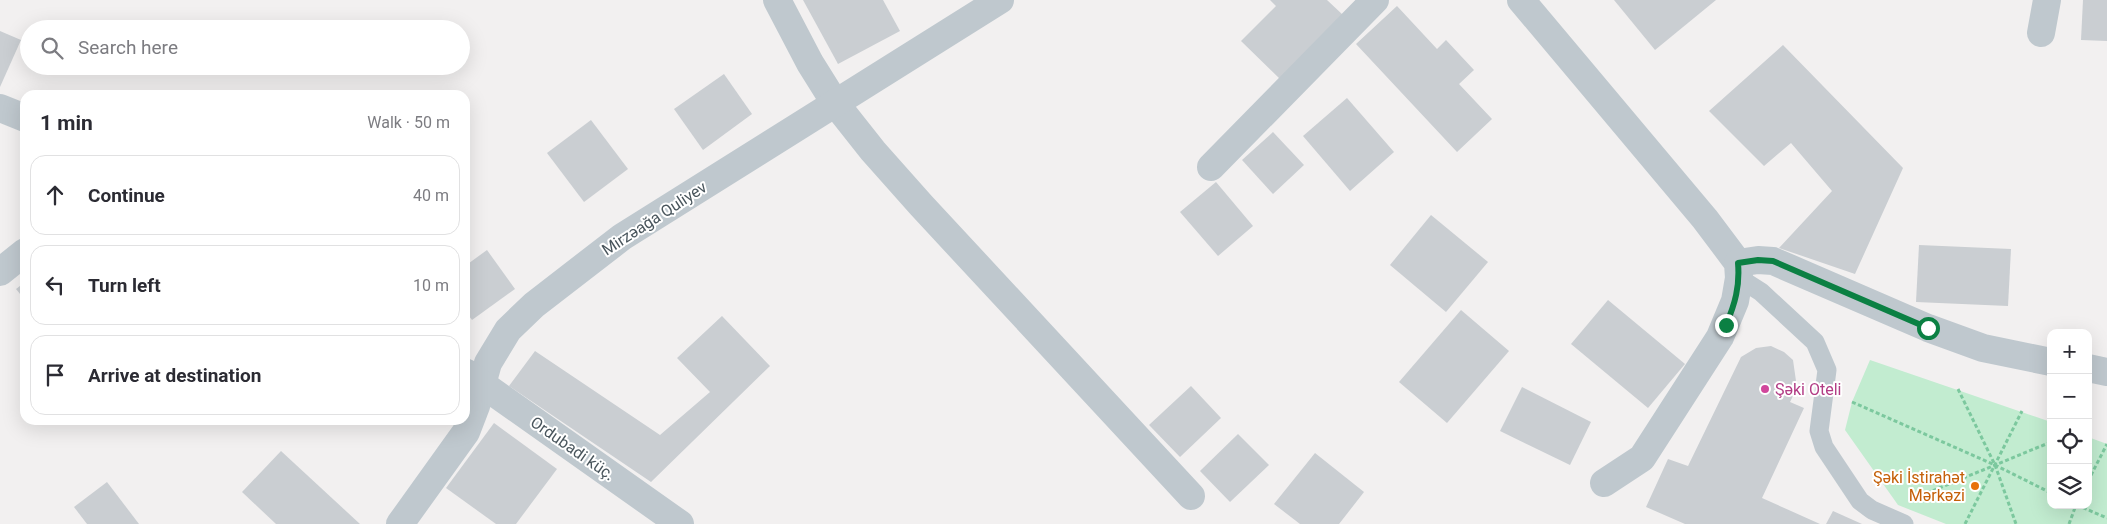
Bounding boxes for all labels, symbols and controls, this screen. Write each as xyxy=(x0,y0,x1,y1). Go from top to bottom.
search box xyxy=(20,20,470,75)
icon: search xyxy=(38,34,66,62)
text: Search here xyxy=(78,36,178,59)
text: 1 min xyxy=(40,111,93,135)
text: Walk · 50 m xyxy=(367,113,450,132)
street label: Mirzəağa Quliyev xyxy=(598,177,710,259)
icon: ahead xyxy=(41,181,69,209)
text: Continue xyxy=(88,184,165,207)
text: 40 m xyxy=(413,186,449,205)
icon: left xyxy=(41,271,69,299)
text: Turn left xyxy=(88,274,161,297)
text: 10 m xyxy=(413,276,449,295)
route end xyxy=(1715,314,1738,337)
route start xyxy=(1917,317,1940,340)
map controls xyxy=(2047,329,2092,509)
button: + xyxy=(2047,329,2092,374)
icon: arrive xyxy=(41,361,69,389)
text: Arrive at destination xyxy=(88,364,261,387)
button: − xyxy=(2047,374,2092,419)
place label: Şəki Oteli xyxy=(1775,380,1841,399)
marker: Şəki Oteli xyxy=(1759,383,1771,395)
street label: Ordubadi küç. xyxy=(527,412,618,484)
button: locate xyxy=(2047,419,2092,464)
button: layers xyxy=(2047,464,2092,509)
place label: Şəki İstirahət Mərkəzi xyxy=(1873,468,1965,505)
marker: Şəki İstirahət Mərkəzi xyxy=(1969,480,1981,492)

